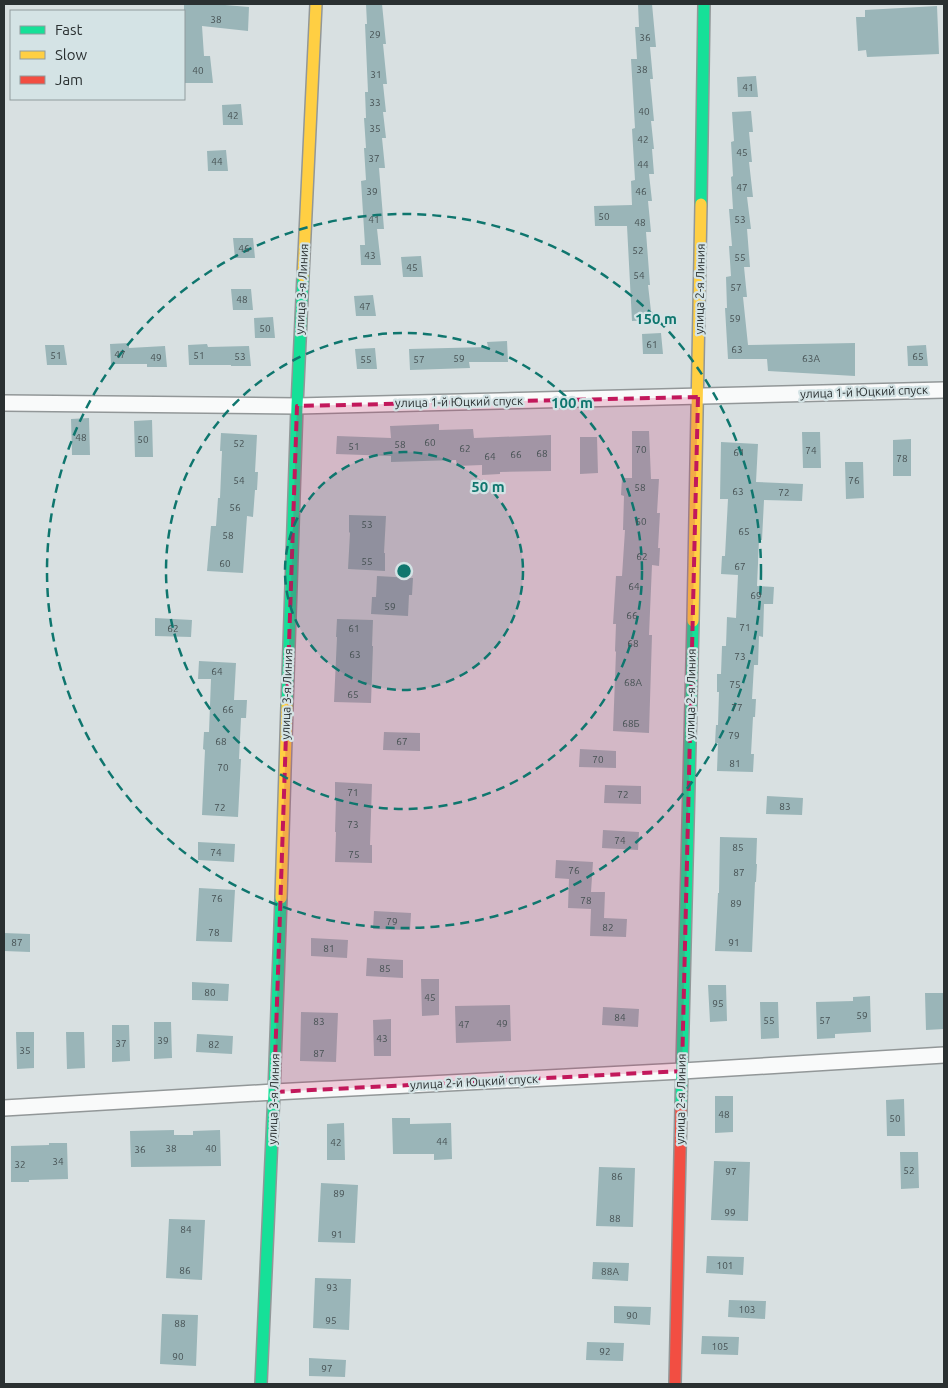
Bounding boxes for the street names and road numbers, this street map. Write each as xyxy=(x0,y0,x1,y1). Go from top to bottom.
street label: улица 3-я Линия xyxy=(293,243,310,335)
street label: улица 2-я Линия xyxy=(692,243,707,335)
street label: улица 1-й Юцкий спуск xyxy=(800,383,928,400)
street label: улица 1-й Юцкий спуск xyxy=(395,394,523,409)
street label: улица 3-я Линия xyxy=(278,648,295,740)
street label: улица 2-я Линия xyxy=(683,648,698,740)
street label: улица 3-я Линия xyxy=(265,1053,282,1145)
street label: улица 2-я Линия xyxy=(673,1053,688,1145)
street label: улица 2-й Юцкий спуск xyxy=(410,1072,538,1091)

